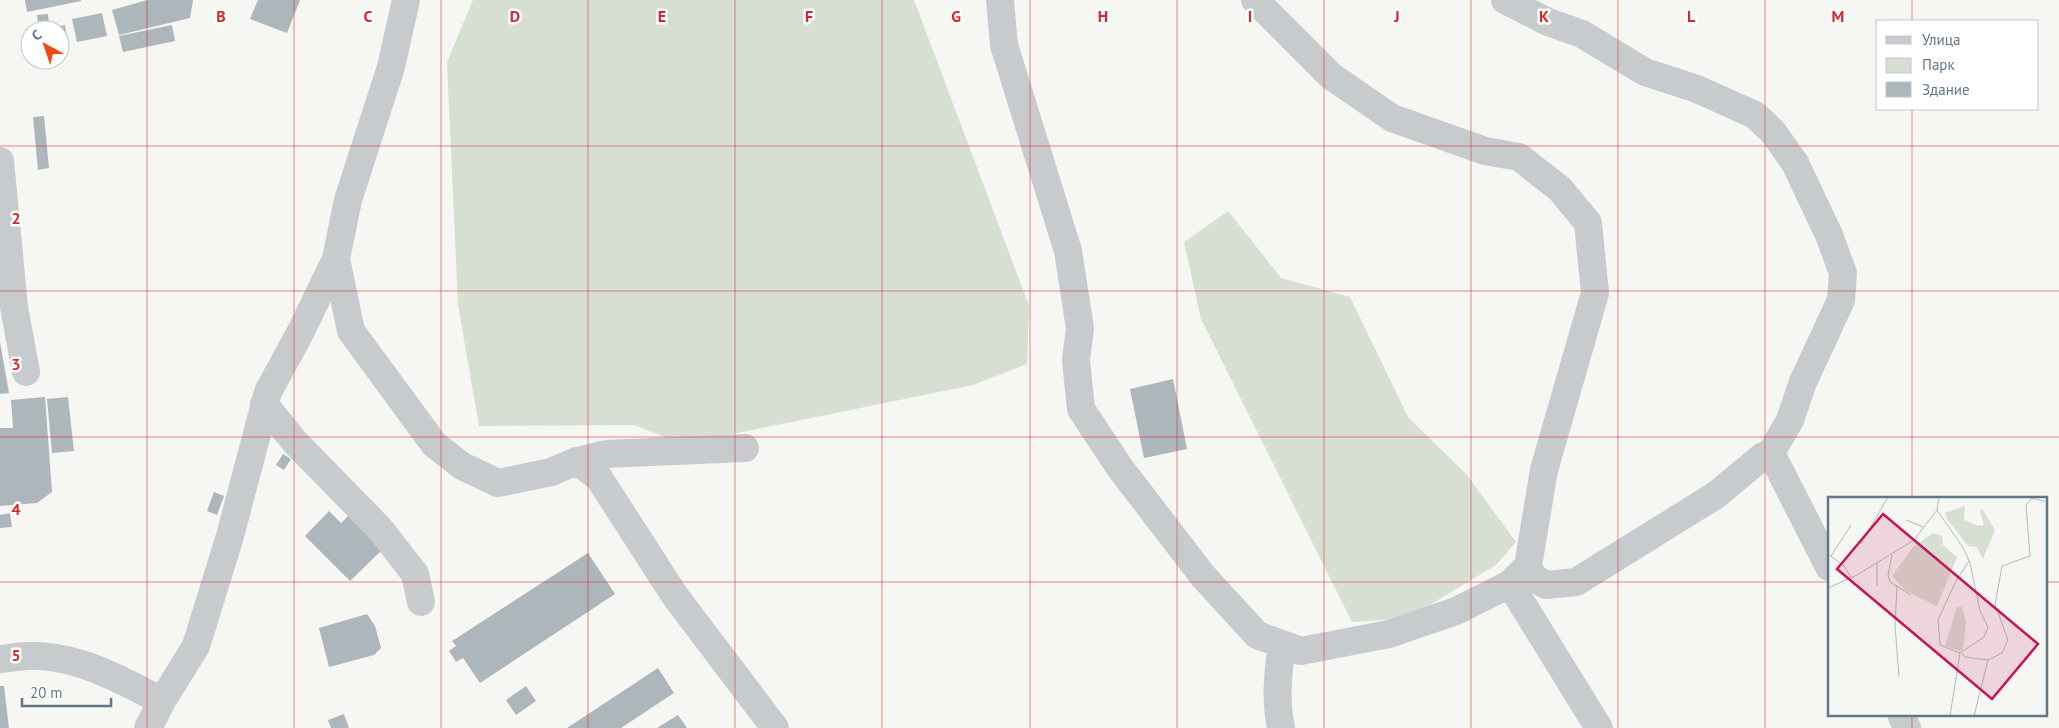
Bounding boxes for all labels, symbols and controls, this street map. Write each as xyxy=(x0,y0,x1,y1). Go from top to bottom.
text: B xyxy=(216,6,226,26)
text: C xyxy=(364,6,373,26)
text: D xyxy=(510,6,520,26)
text: E xyxy=(658,6,666,26)
text: F xyxy=(805,6,813,26)
text: G xyxy=(951,6,961,26)
text: H xyxy=(1098,6,1108,26)
text: I xyxy=(1248,6,1252,26)
text: J xyxy=(1393,6,1400,26)
text: K xyxy=(1539,6,1549,26)
text: L xyxy=(1687,6,1696,26)
text: M xyxy=(1832,6,1844,26)
north arrow xyxy=(20,20,70,70)
legend xyxy=(1876,20,2039,110)
text: С xyxy=(28,26,46,44)
text: Улица xyxy=(1922,30,1960,49)
text: Парк xyxy=(1922,55,1955,74)
text: Здание xyxy=(1922,80,1970,99)
text: 2 xyxy=(11,208,21,228)
text: 3 xyxy=(11,354,21,374)
inset map xyxy=(1828,497,2046,716)
text: 4 xyxy=(11,499,21,519)
text: 5 xyxy=(11,645,21,665)
scale bar xyxy=(22,676,111,708)
text: 20 m xyxy=(30,683,63,702)

